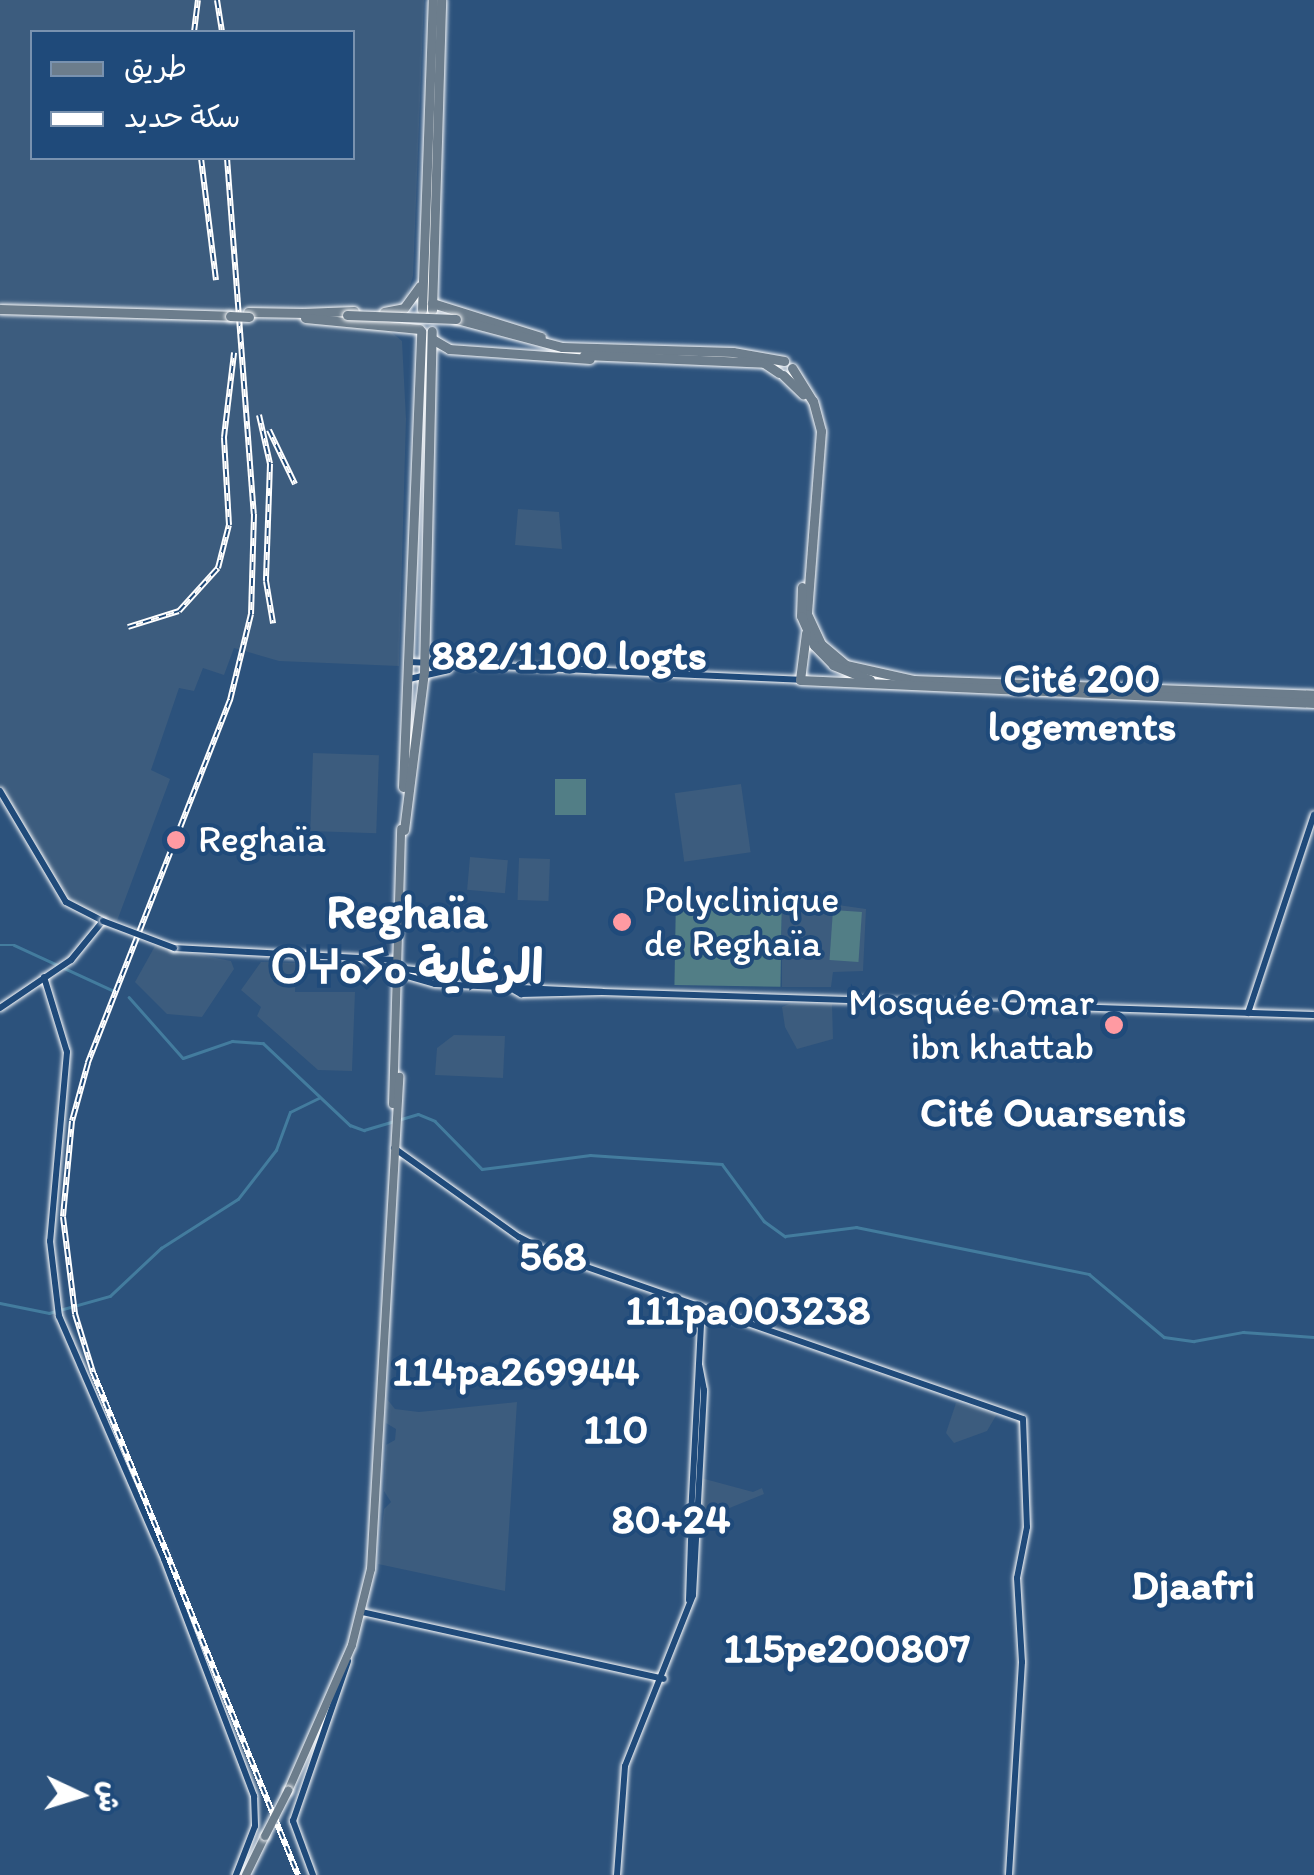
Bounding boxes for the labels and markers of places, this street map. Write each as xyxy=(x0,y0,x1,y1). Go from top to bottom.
place label: Reghaïa xyxy=(198,817,326,863)
marker: Reghaïa xyxy=(163,827,189,853)
place label: Polyclinique de Reghaïa xyxy=(644,877,839,966)
marker: Polyclinique de Reghaïa xyxy=(609,909,635,935)
place label: Mosquée Omar ibn khattab xyxy=(849,980,1094,1070)
marker: Mosquée Omar ibn khattab xyxy=(1103,1014,1125,1036)

